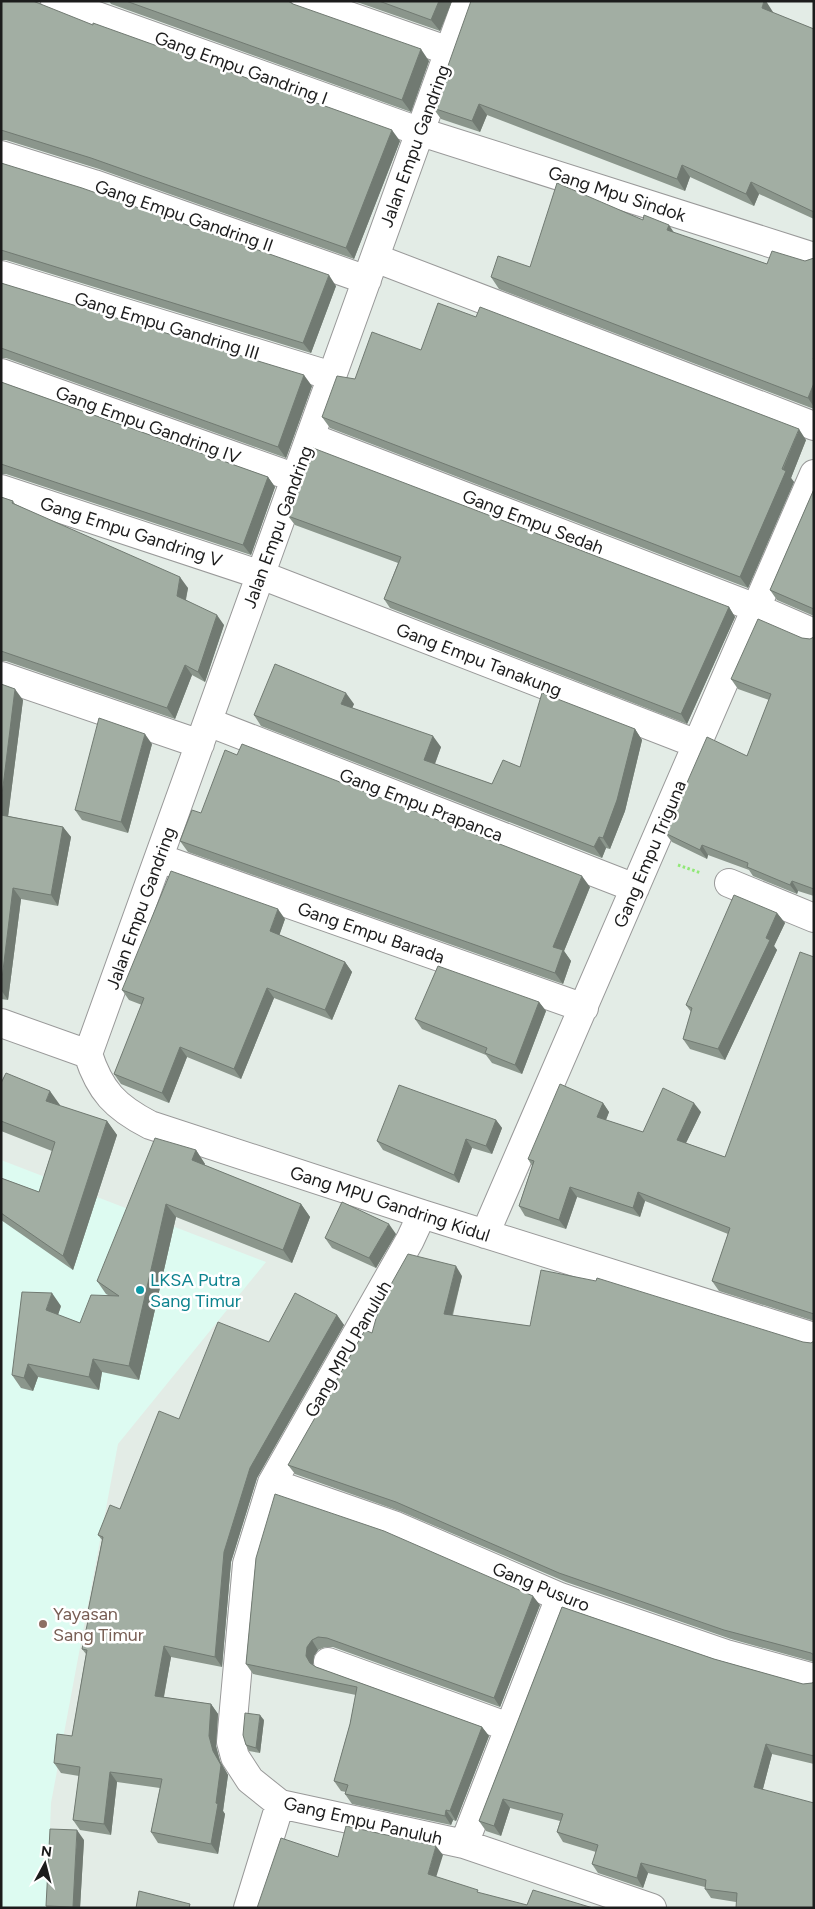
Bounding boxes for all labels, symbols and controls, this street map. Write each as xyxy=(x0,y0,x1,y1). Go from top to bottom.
street label: Gang Empu Gandring I xyxy=(151,26,331,110)
street label: Jalan Empu Gandring xyxy=(375,62,455,230)
street label: Gang Mpu Sindok xyxy=(545,161,689,227)
street label: Gang Empu Gandring II xyxy=(92,175,276,257)
street label: Gang Empu Gandring III xyxy=(72,287,262,365)
street label: Gang Empu Gandring IV xyxy=(53,381,244,469)
street label: Jalan Empu Gandring xyxy=(238,443,318,611)
street label: Gang Empu Sedah xyxy=(459,485,607,559)
street label: Gang Empu Gandring V xyxy=(37,492,225,572)
street label: Gang Empu Tanakung xyxy=(393,618,565,702)
street label: Gang Empu Prapanca xyxy=(336,764,506,846)
street label: Gang Empu Triguna xyxy=(609,777,691,931)
street label: Jalan Empu Gandring xyxy=(101,824,181,992)
street label: Gang Empu Barada xyxy=(295,898,447,968)
street label: Gang MPU Gandring Kidul xyxy=(287,1161,493,1247)
place label: LKSA Putra Sang Timur xyxy=(150,1269,241,1312)
street label: Gang MPU Panuluh xyxy=(300,1277,396,1421)
marker: LKSA Putra Sang Timur xyxy=(134,1284,146,1296)
street label: Gang Pusuro xyxy=(489,1557,593,1617)
place label: Yayasan Sang Timur xyxy=(53,1603,144,1646)
marker: Yayasan Sang Timur xyxy=(37,1618,49,1630)
street label: Gang Empu Panuluh xyxy=(281,1792,445,1850)
north arrow xyxy=(20,1839,70,1889)
text: N xyxy=(40,1842,53,1861)

